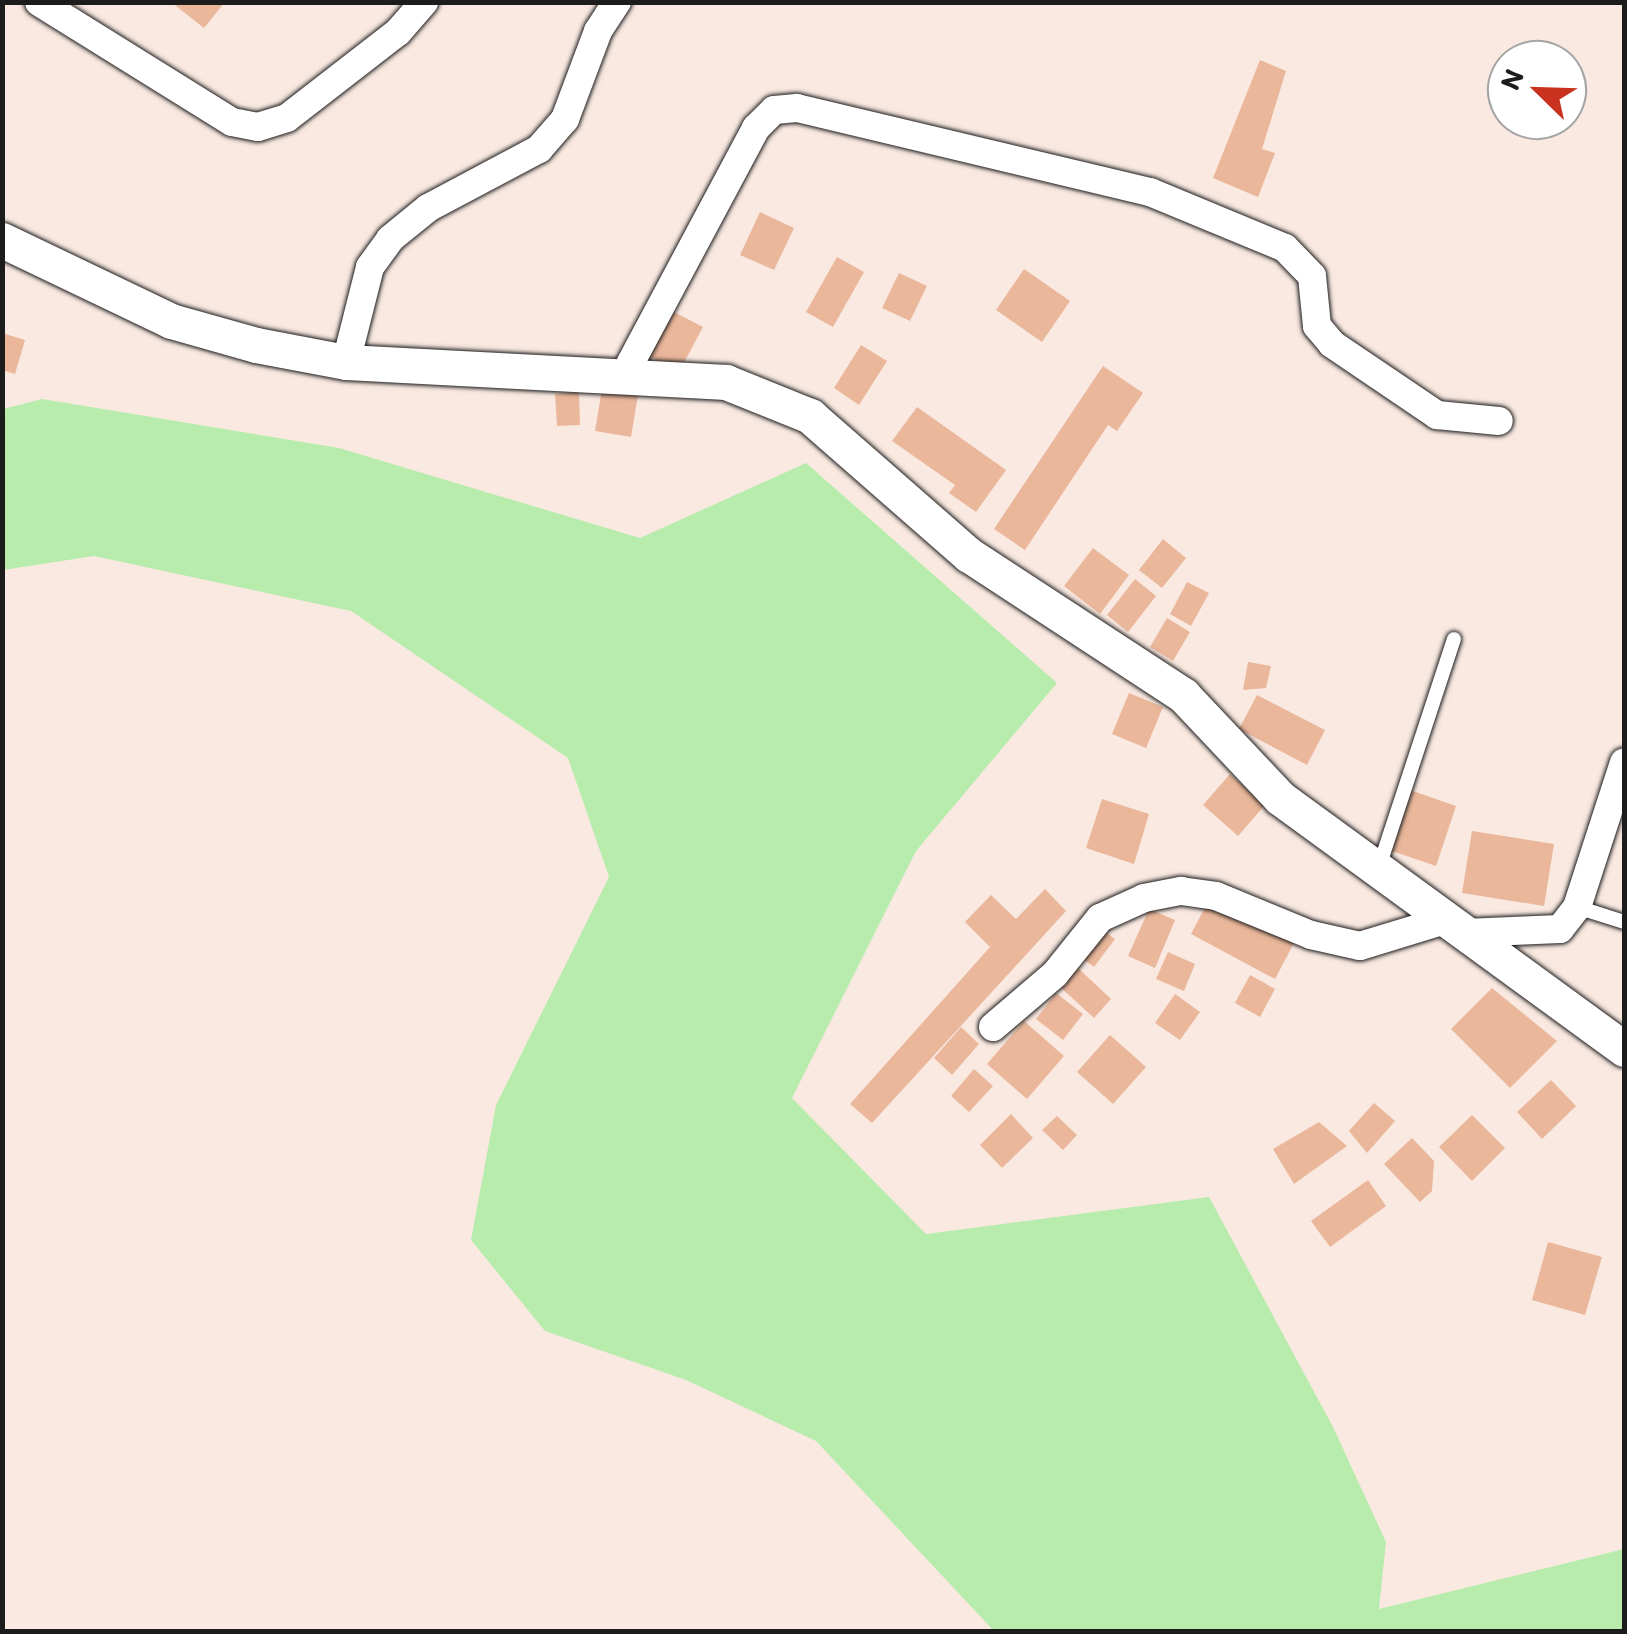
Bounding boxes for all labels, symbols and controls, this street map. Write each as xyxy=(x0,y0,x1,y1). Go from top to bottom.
north arrow xyxy=(1487,40,1587,140)
text: N xyxy=(1492,64,1531,94)

